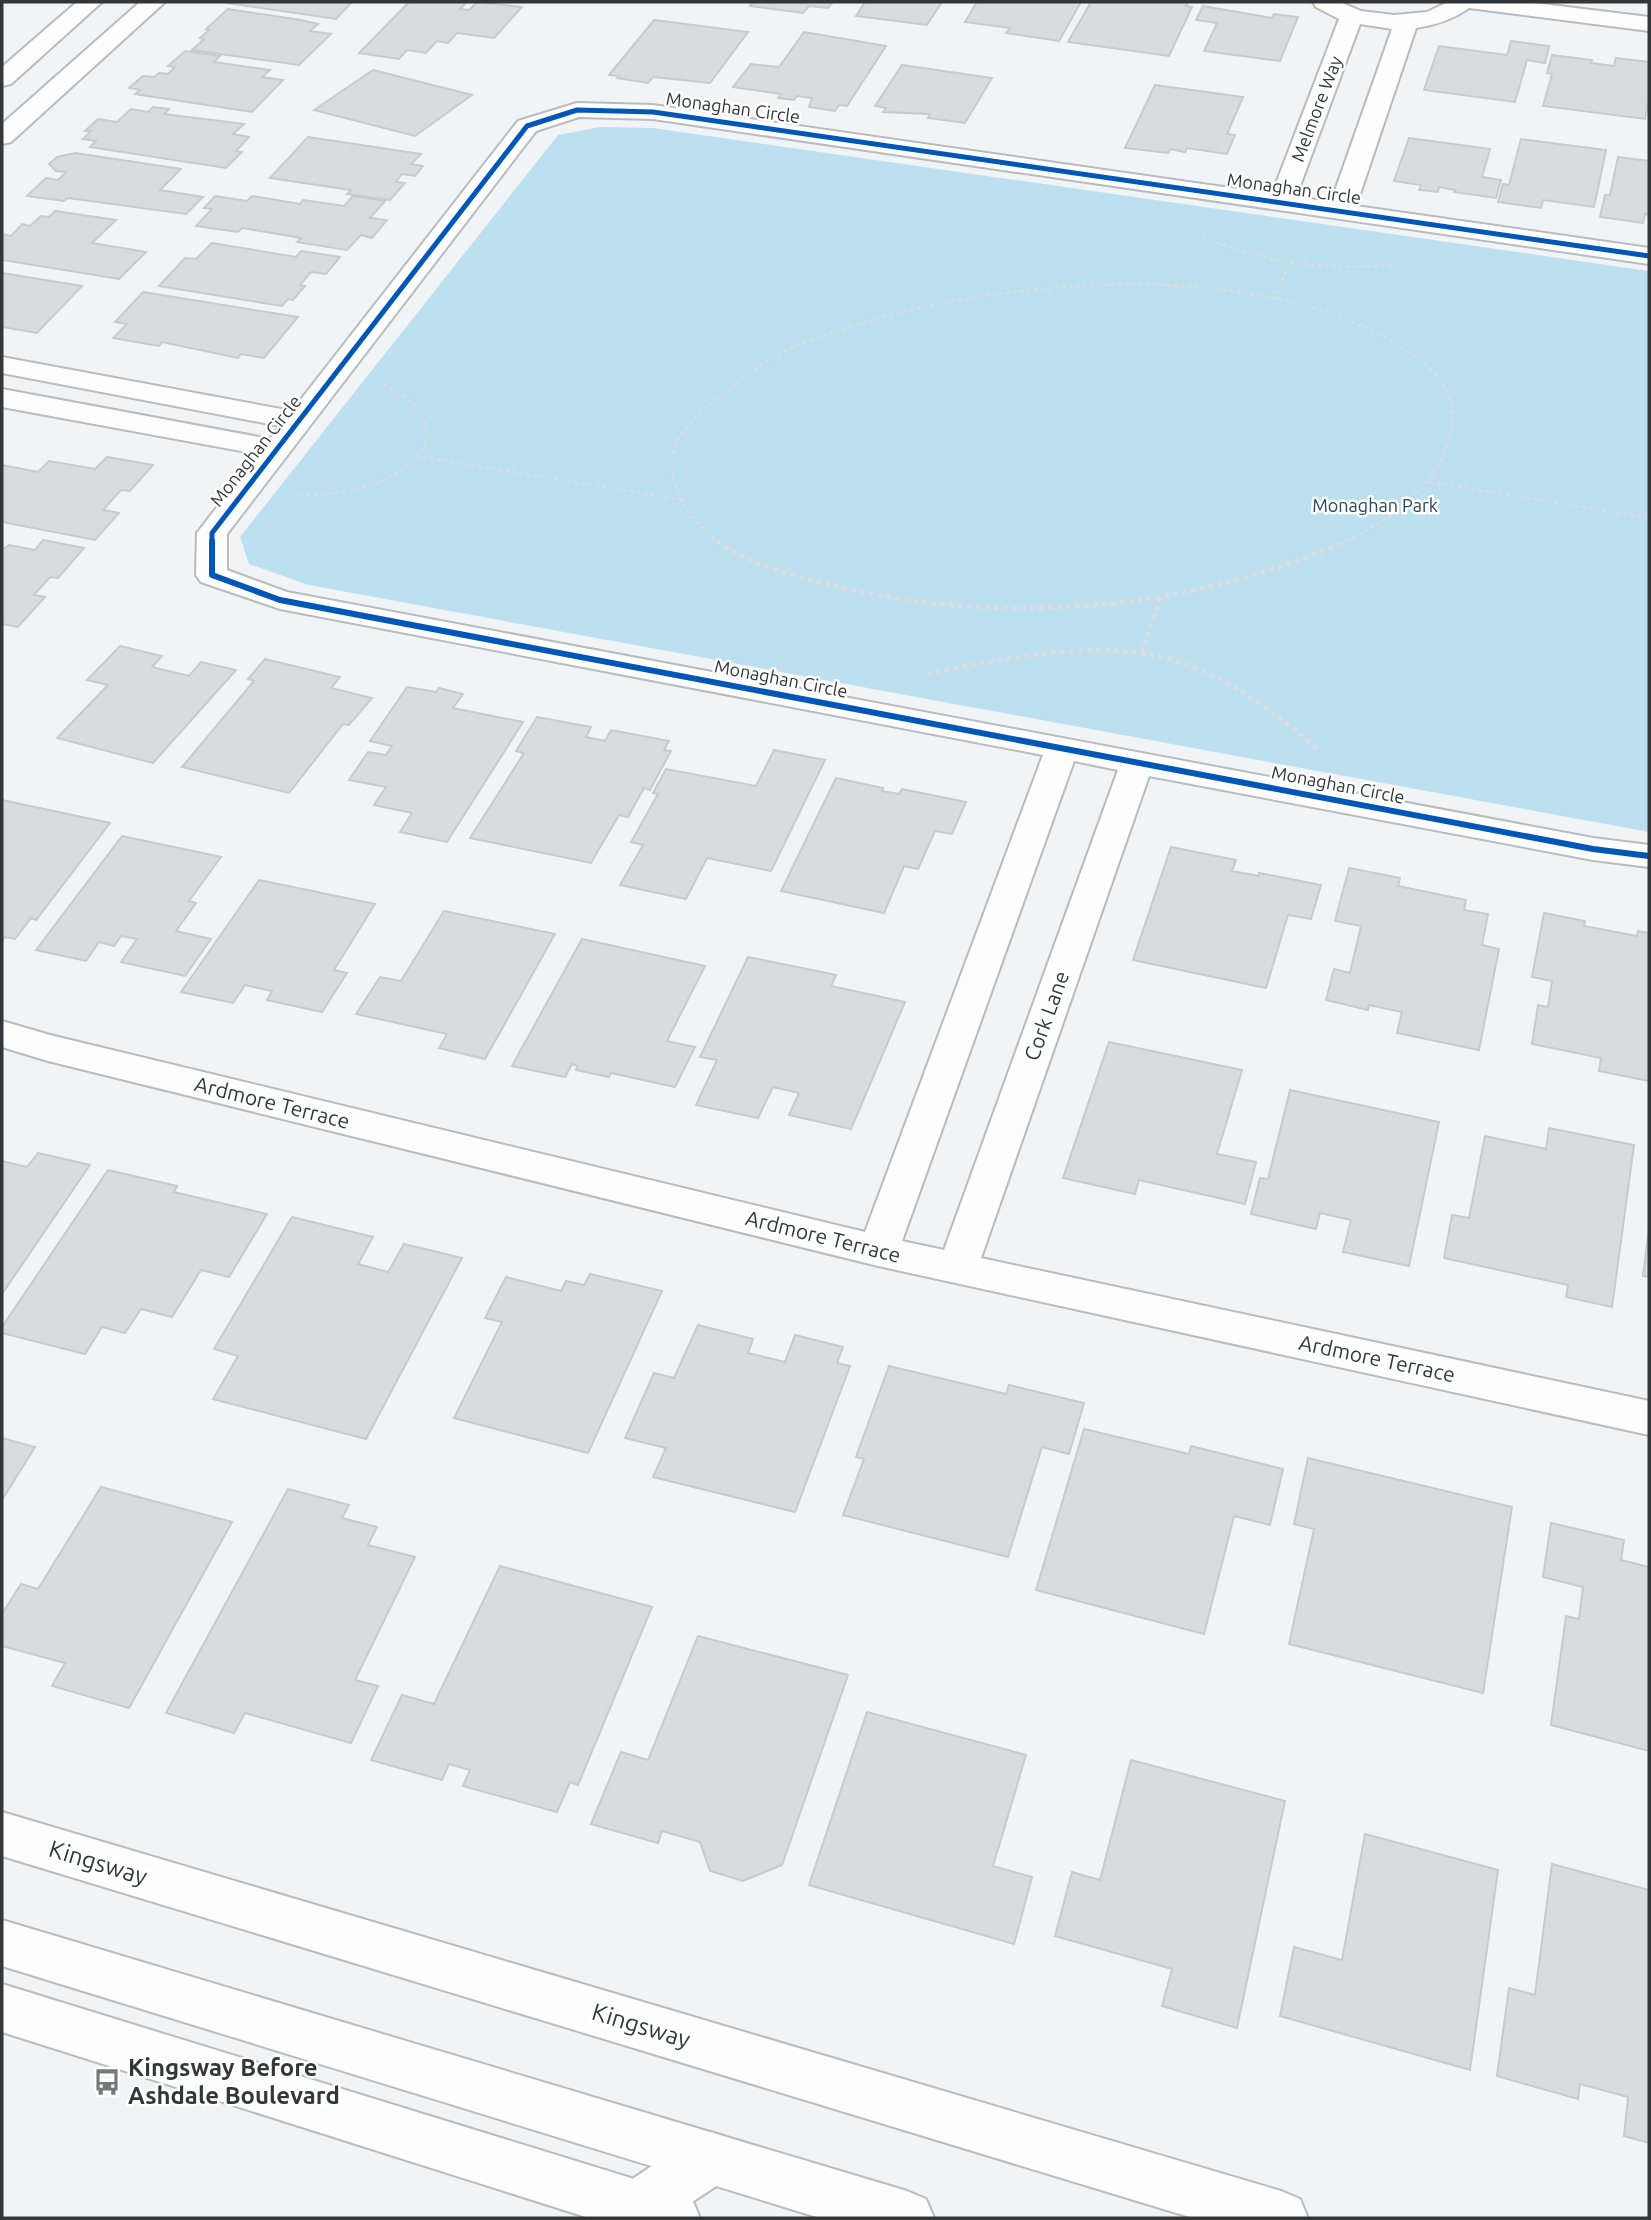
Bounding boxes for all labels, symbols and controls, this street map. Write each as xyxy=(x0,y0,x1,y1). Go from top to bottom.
street label: Melmore Way xyxy=(1287,53,1345,164)
street label: Monaghan Circle xyxy=(665,88,801,126)
street label: Monaghan Circle xyxy=(1226,169,1362,207)
street label: Monaghan Circle xyxy=(206,391,305,510)
park label: Monaghan Park xyxy=(1312,495,1438,515)
street label: Monaghan Circle xyxy=(713,655,849,701)
street label: Monaghan Circle xyxy=(1270,761,1406,807)
street label: Cork Lane xyxy=(1019,968,1073,1064)
street label: Ardmore Terrace xyxy=(192,1071,352,1133)
street label: Ardmore Terrace xyxy=(743,1205,903,1267)
street label: Ardmore Terrace xyxy=(1297,1330,1457,1386)
street label: Kingsway xyxy=(46,1835,151,1890)
street label: Kingsway xyxy=(589,1998,694,2053)
place label: Kingsway Before Ashdale Boulevard xyxy=(128,2054,340,2109)
bus stop icon: Kingsway Before Ashdale Boulevard xyxy=(92,2067,122,2097)

